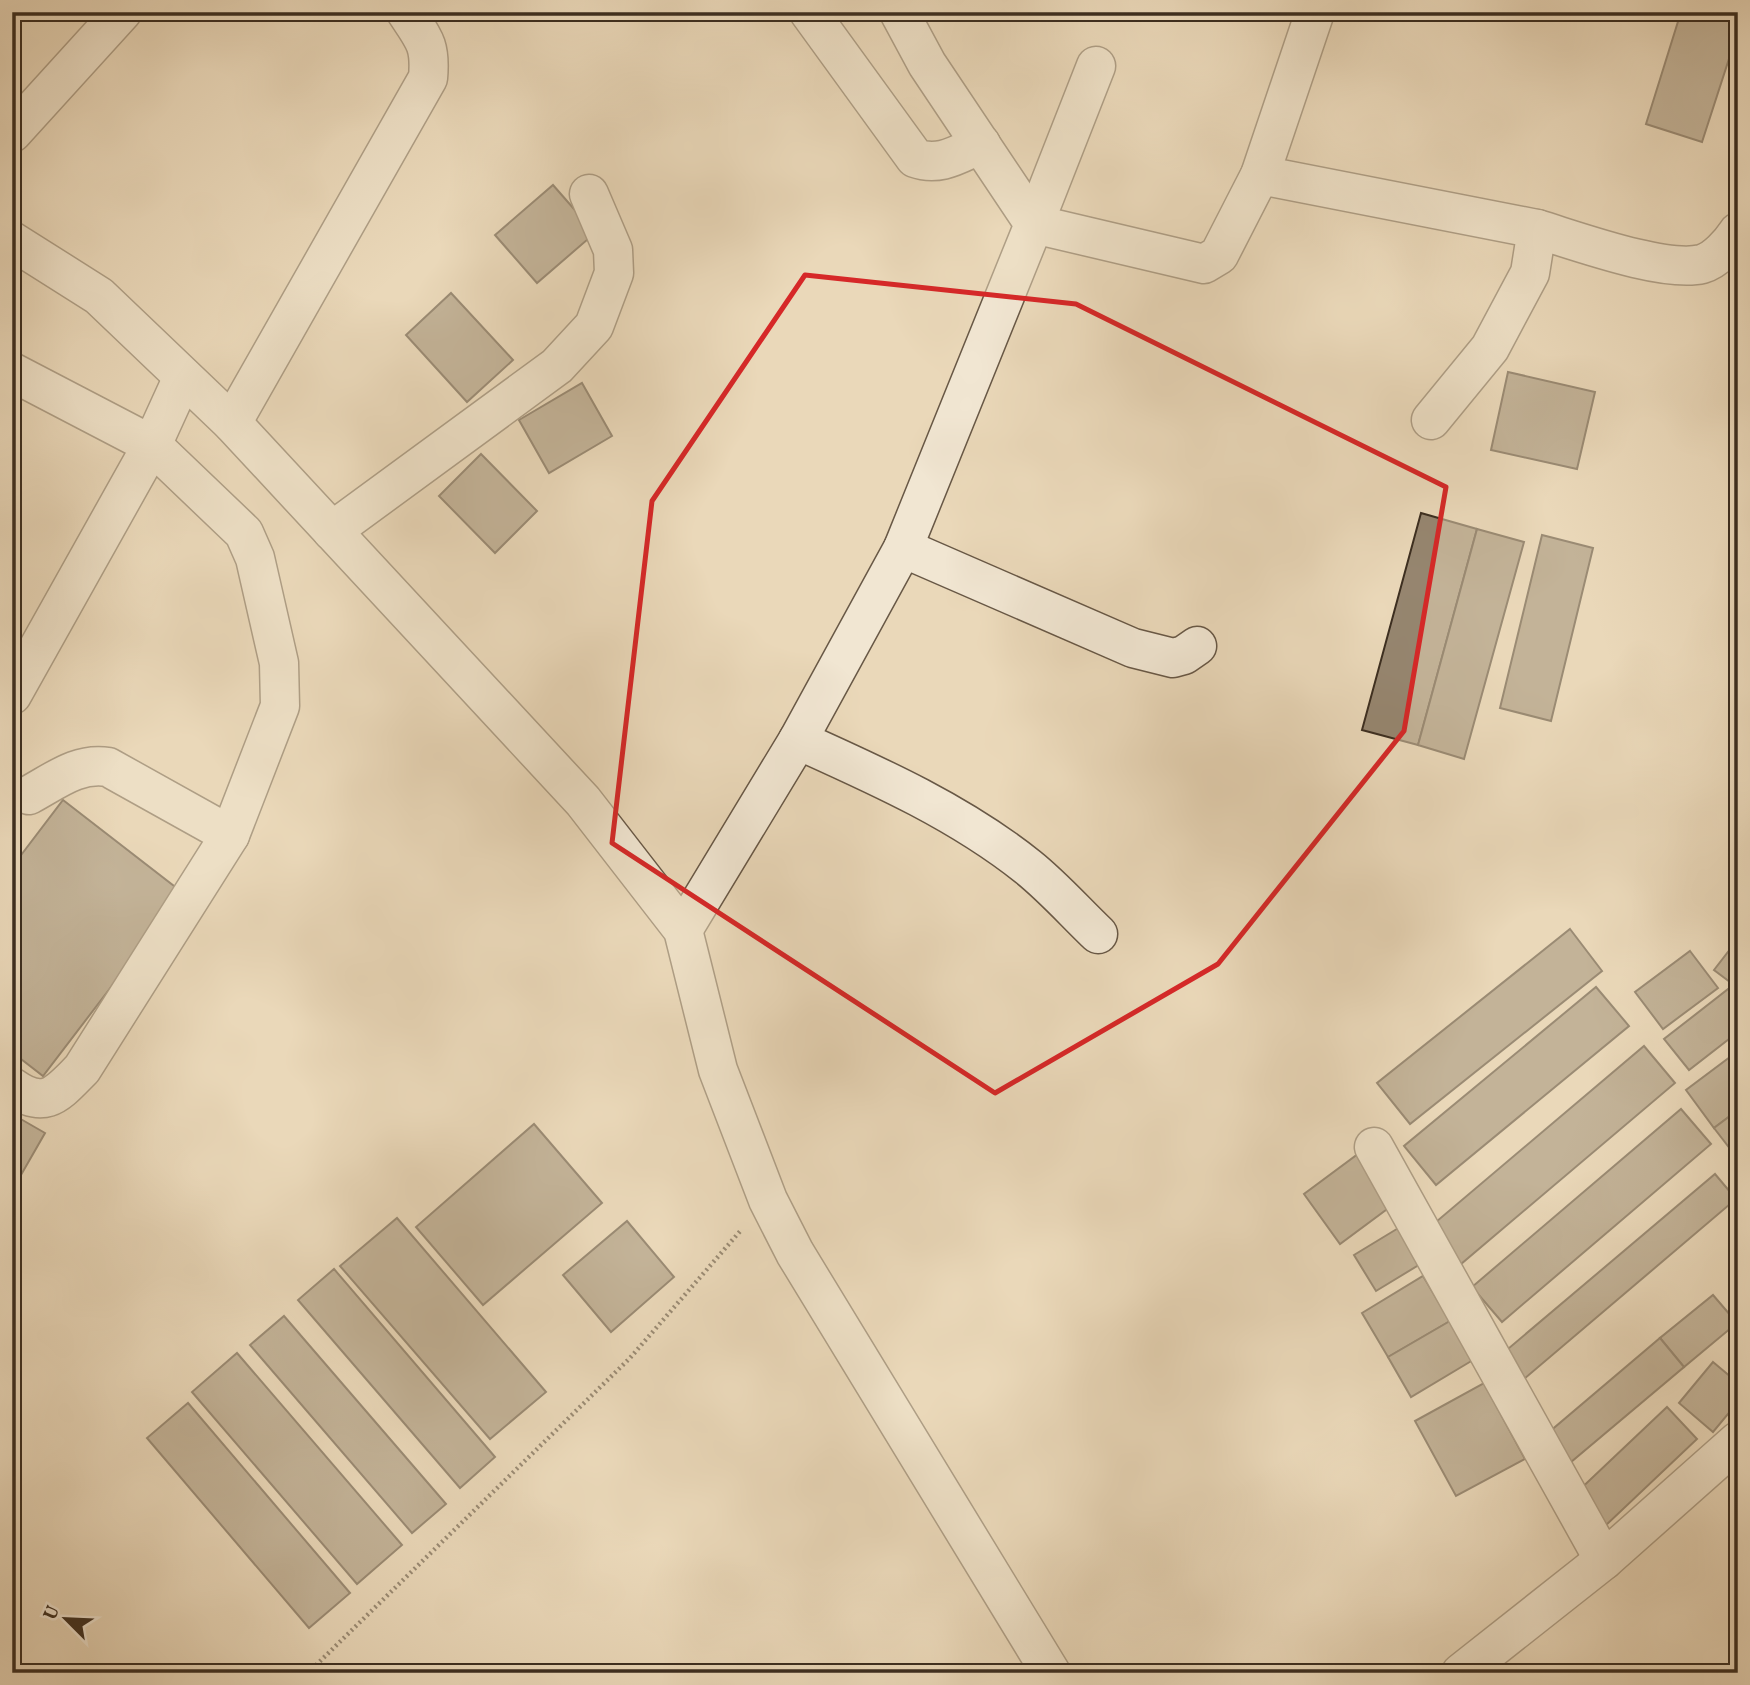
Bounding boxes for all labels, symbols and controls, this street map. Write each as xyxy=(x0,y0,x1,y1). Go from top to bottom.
north arrow xyxy=(32,1584,102,1654)
text: U xyxy=(38,1602,67,1624)

